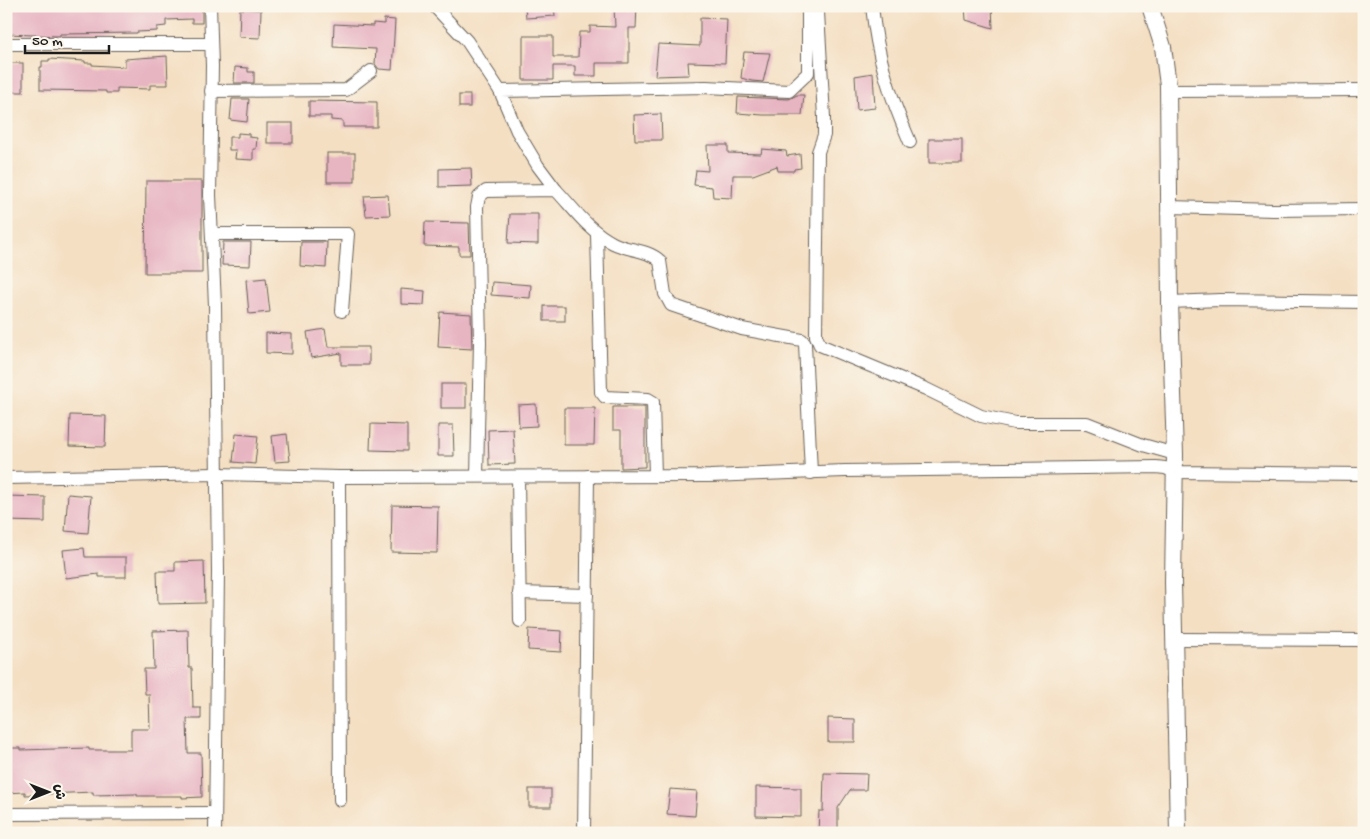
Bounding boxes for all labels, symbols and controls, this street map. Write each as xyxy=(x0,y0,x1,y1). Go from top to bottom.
scale bar xyxy=(25,22,109,54)
text: 50 m xyxy=(32,33,63,51)
north arrow xyxy=(22,766,72,816)
text: ش xyxy=(50,784,67,800)

